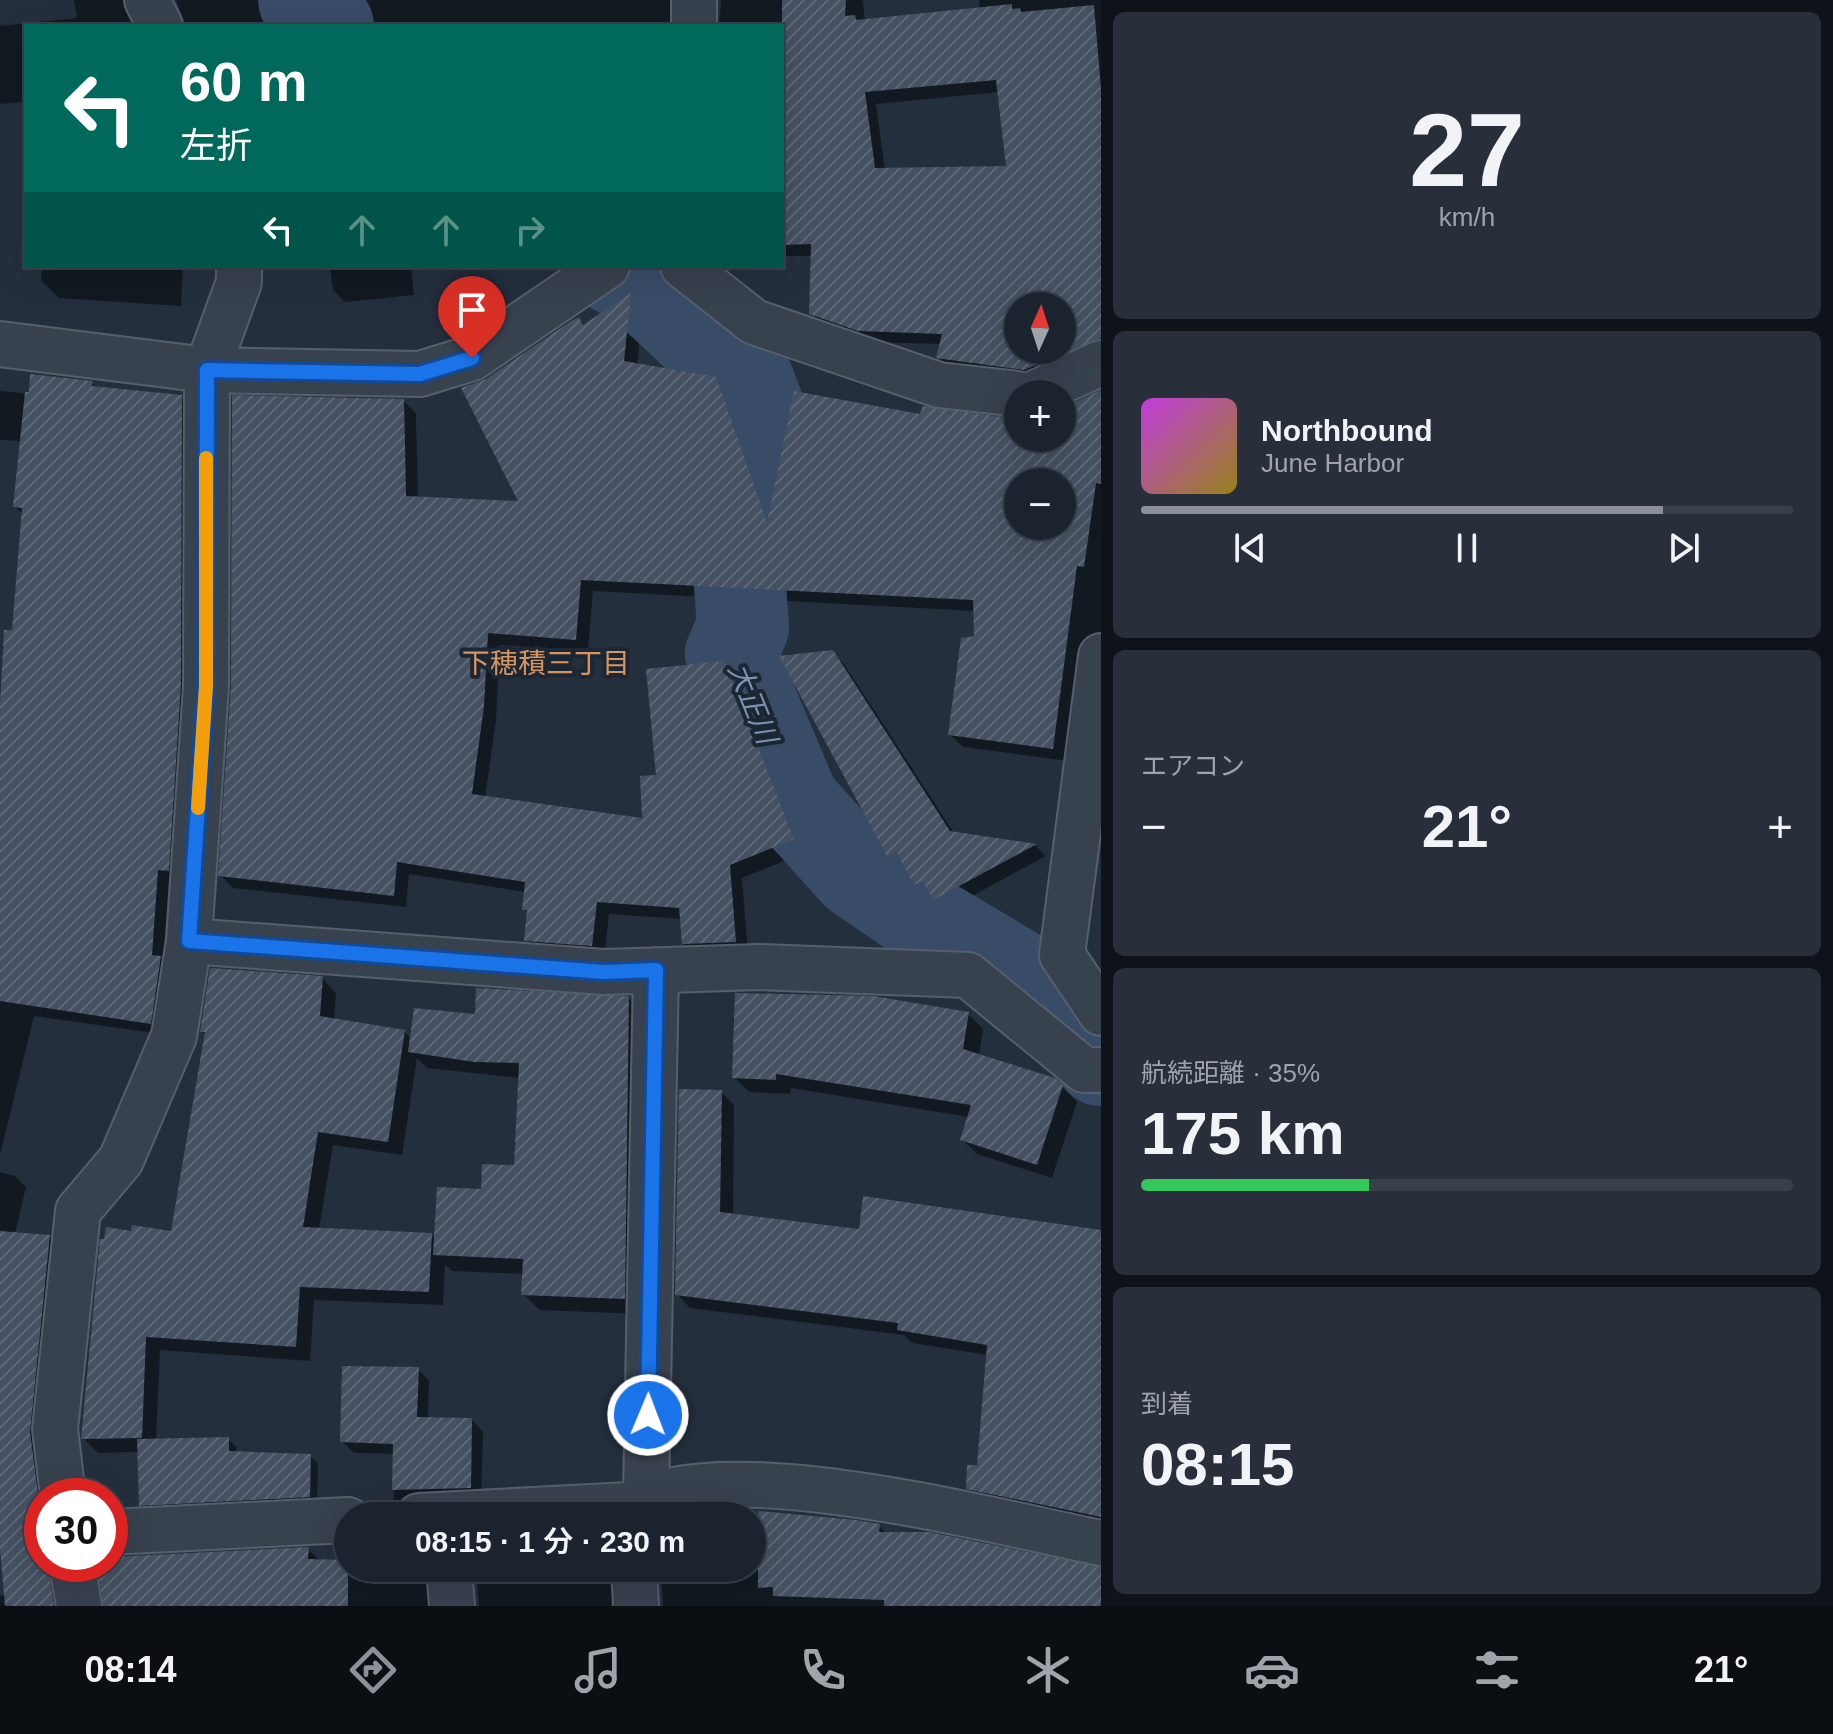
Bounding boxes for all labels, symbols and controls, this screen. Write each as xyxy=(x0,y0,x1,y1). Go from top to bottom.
text: 60 m xyxy=(180,50,308,113)
icon: left xyxy=(48,56,152,160)
text: 27 xyxy=(1409,92,1525,208)
text: 左折 xyxy=(180,125,252,166)
text: km/h xyxy=(1439,202,1495,232)
icon: left xyxy=(256,208,300,252)
icon: ahead xyxy=(340,208,384,252)
icon: ahead xyxy=(424,208,468,252)
icon: right xyxy=(508,208,552,252)
pin xyxy=(438,276,506,358)
icon: arrive xyxy=(450,288,494,332)
north arrow xyxy=(1004,292,1076,364)
map controls xyxy=(1004,292,1076,540)
button: + xyxy=(1004,380,1076,452)
text: Northbound xyxy=(1261,414,1433,447)
text: June Harbor xyxy=(1261,448,1404,478)
button: − xyxy=(1004,468,1076,540)
icon: previous xyxy=(1228,526,1272,570)
icon: pause xyxy=(1445,526,1489,570)
icon: next xyxy=(1662,526,1706,570)
district label: 下穂積三丁目 xyxy=(462,648,630,679)
water label: 大正川 xyxy=(722,658,784,751)
text: エアコン xyxy=(1141,751,1245,781)
text: 21° xyxy=(1422,793,1512,860)
text: − xyxy=(1141,802,1167,851)
text: + xyxy=(1767,802,1793,851)
text: 航続距離 · 35% xyxy=(1141,1058,1320,1088)
text: 175 km xyxy=(1141,1100,1345,1167)
position arrow xyxy=(606,1373,690,1457)
text: 到着 xyxy=(1141,1389,1193,1419)
text: 08:15 xyxy=(1141,1431,1294,1498)
speed limit sign: 30 xyxy=(24,1478,128,1582)
text: 08:15 · 1 分 · 230 m xyxy=(415,1525,685,1558)
icon: directions xyxy=(345,1642,401,1698)
icon: music xyxy=(570,1642,626,1698)
icon: phone xyxy=(795,1642,851,1698)
icon: climate xyxy=(1020,1642,1076,1698)
icon: car xyxy=(1244,1642,1300,1698)
icon: filters xyxy=(1469,1642,1525,1698)
text: 08:14 xyxy=(84,1649,176,1690)
text: 21° xyxy=(1694,1649,1749,1690)

